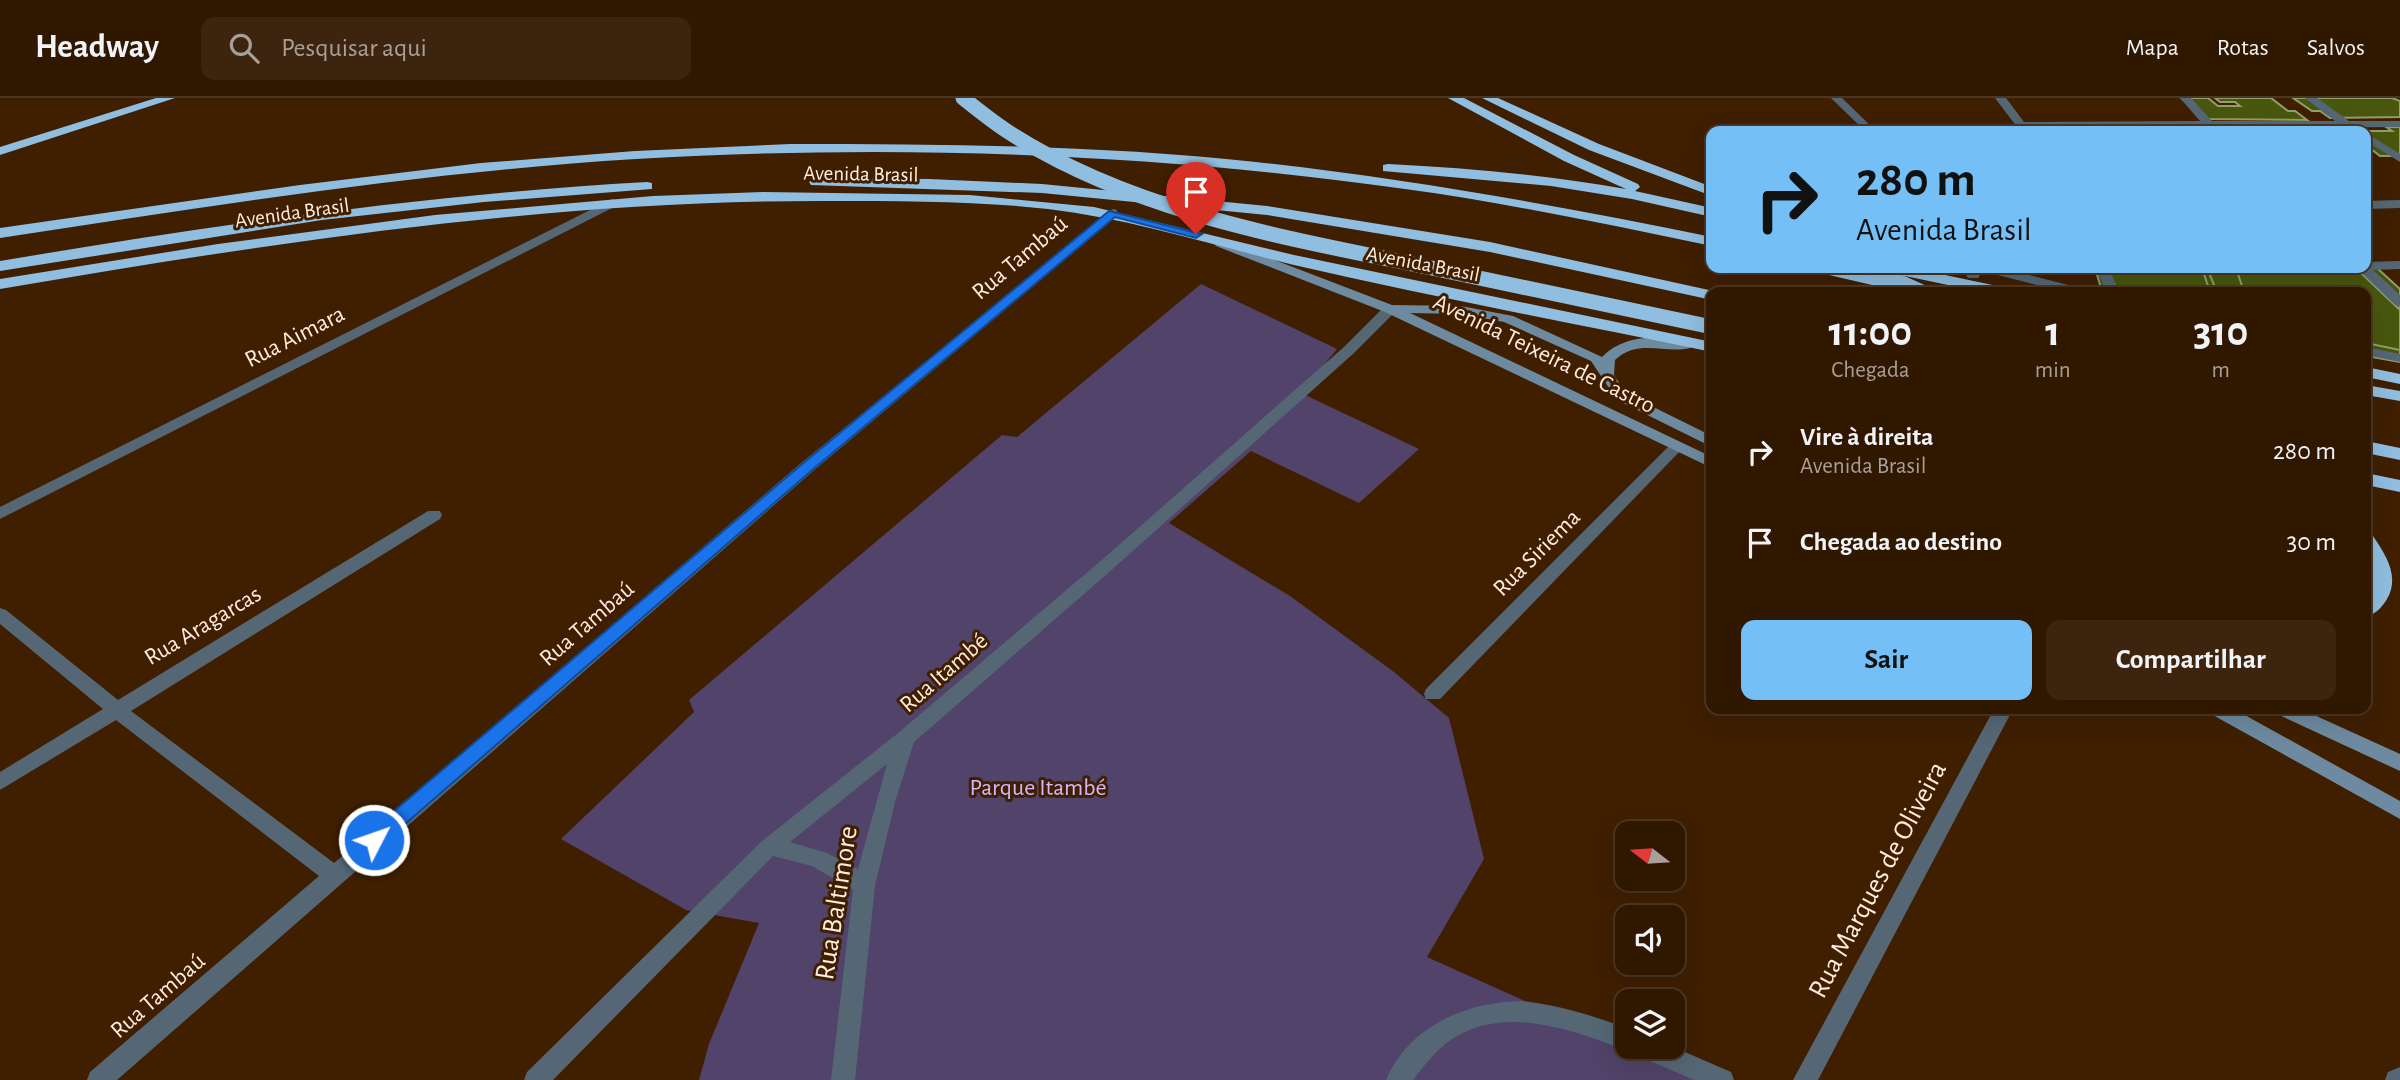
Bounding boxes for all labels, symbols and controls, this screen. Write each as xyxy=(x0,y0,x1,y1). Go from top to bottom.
search box xyxy=(201,17,691,80)
icon: search xyxy=(225,29,263,67)
text: Headway xyxy=(35,31,159,64)
text: Pesquisar aqui xyxy=(281,35,427,61)
text: Mapa xyxy=(2126,36,2179,60)
text: Rotas xyxy=(2217,36,2269,60)
text: Salvos xyxy=(2307,36,2365,60)
icon: right xyxy=(1741,154,1832,245)
text: 280 m xyxy=(1856,156,1976,205)
street label: Avenida Brasil xyxy=(803,162,919,186)
pin xyxy=(1166,162,1226,234)
icon: arrive xyxy=(1177,173,1215,211)
street label: Avenida Brasil xyxy=(233,195,351,231)
street label: Rua Tambaú xyxy=(968,212,1072,304)
text: Avenida Brasil xyxy=(1856,214,2032,246)
street label: Avenida Brasil xyxy=(1364,243,1482,285)
street label: Avenida Teixeira de Castro xyxy=(1429,290,1659,418)
street label: Rua Aimara xyxy=(241,302,349,372)
text: 11:00 xyxy=(1829,311,1912,353)
text: 1 xyxy=(2045,311,2060,353)
text: 310 xyxy=(2193,311,2248,353)
text: Chegada xyxy=(1831,359,1910,382)
text: min xyxy=(2035,359,2071,382)
text: m xyxy=(2212,359,2230,382)
text: Vire à direita xyxy=(1800,424,1934,450)
icon: right xyxy=(1741,433,1779,471)
text: 280 m xyxy=(2273,438,2336,464)
text: Avenida Brasil xyxy=(1800,455,1926,478)
street label: Rua Siriema xyxy=(1489,505,1585,601)
icon: arrive xyxy=(1741,524,1779,562)
text: Chegada ao destino xyxy=(1800,529,2002,555)
text: 30 m xyxy=(2286,529,2336,555)
street label: Rua Tambaú xyxy=(535,577,639,671)
street label: Rua Aragarcas xyxy=(141,582,265,670)
button: Sair xyxy=(1741,620,2032,700)
button: Compartilhar xyxy=(2046,620,2336,700)
street label: Rua Itambé xyxy=(896,629,992,717)
street label: Rua Marques de Oliveira xyxy=(1804,757,1952,1003)
park label: Parque Itambé xyxy=(969,776,1107,800)
position arrow xyxy=(337,803,411,877)
north arrow xyxy=(1615,821,1685,891)
map controls xyxy=(1615,821,1685,1059)
street label: Rua Baltimore xyxy=(811,824,863,982)
button: sound xyxy=(1615,905,1685,975)
street label: Rua Tambaú xyxy=(106,949,210,1043)
button: layers xyxy=(1615,989,1685,1059)

